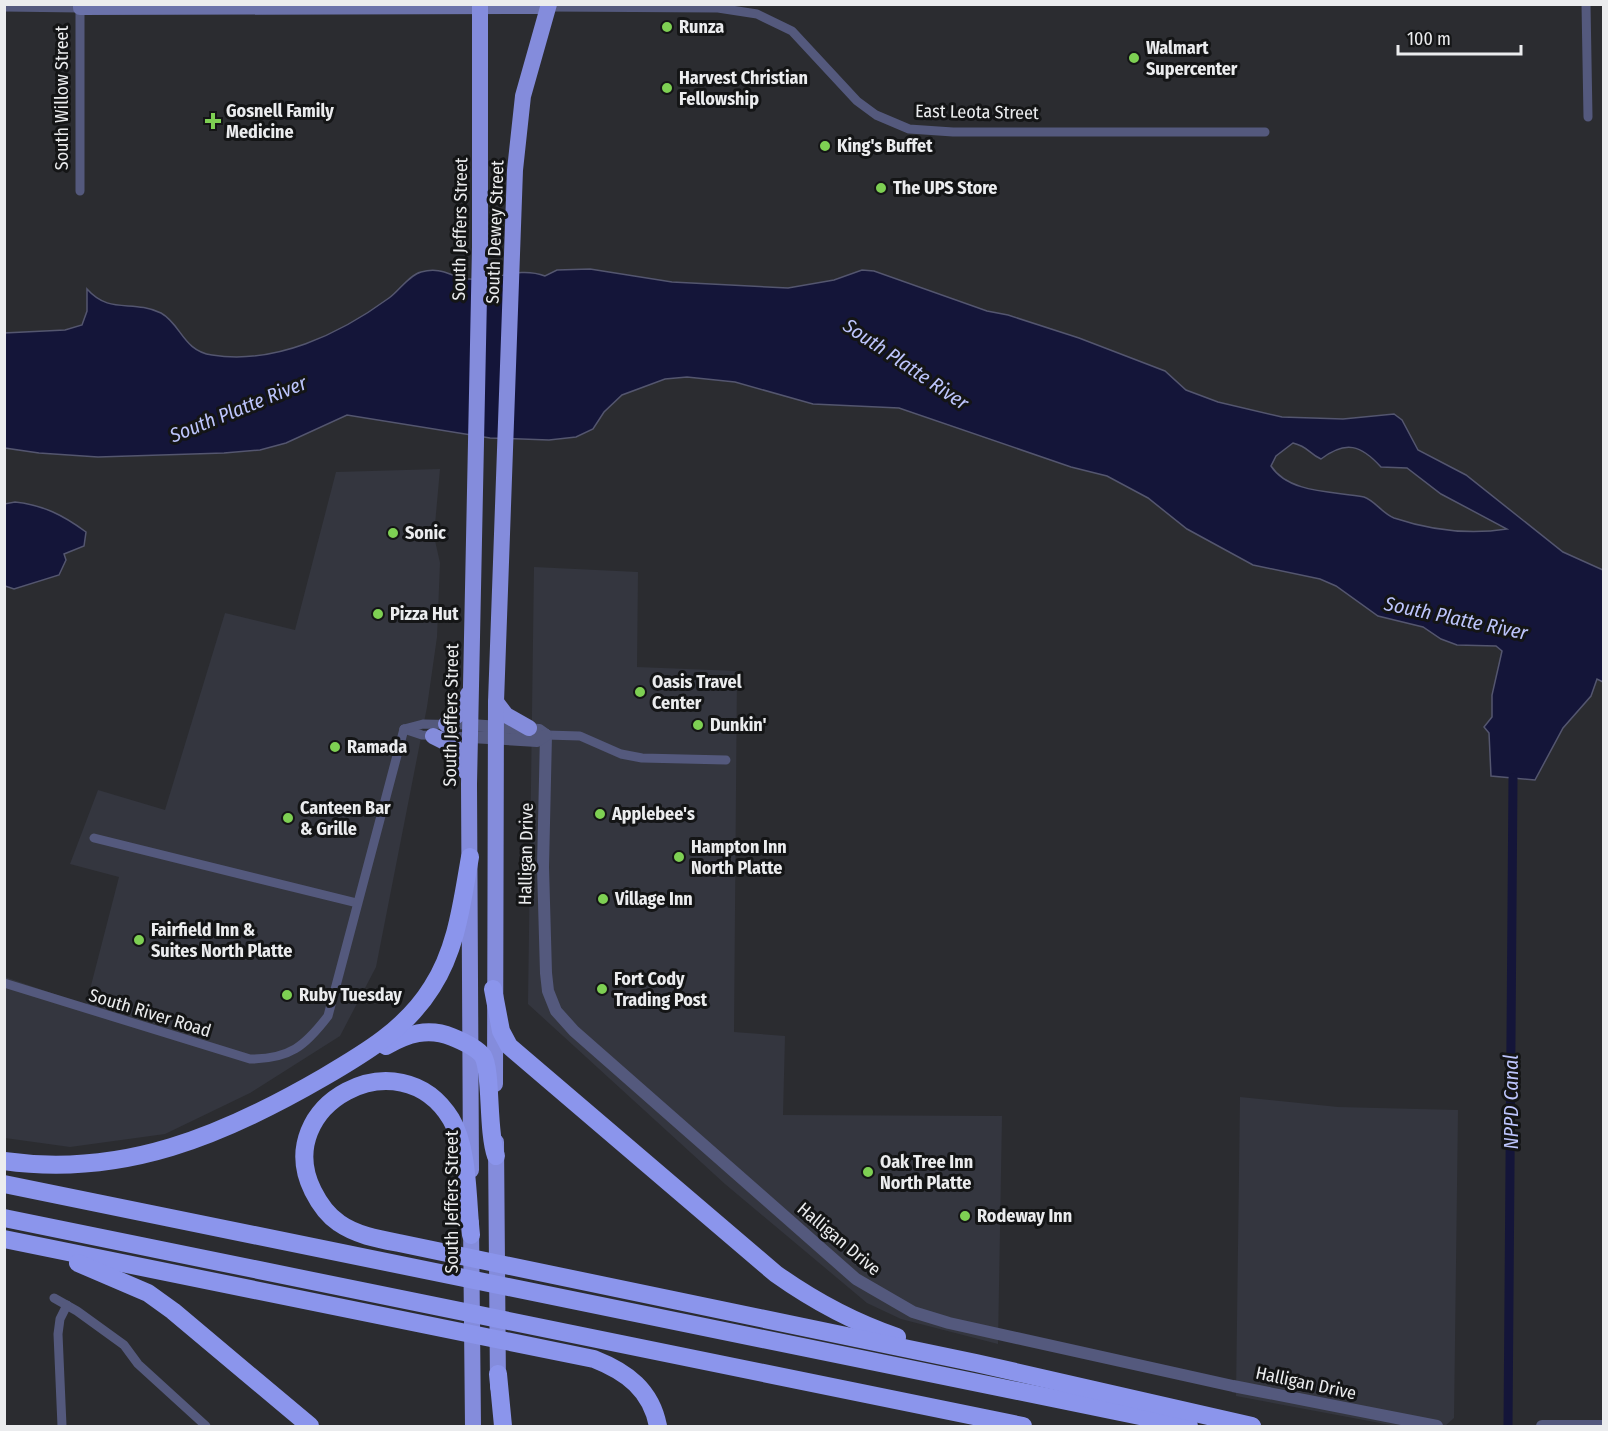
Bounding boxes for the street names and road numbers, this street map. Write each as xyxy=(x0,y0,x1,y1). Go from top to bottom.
street label: South Willow Street xyxy=(51,26,73,170)
street label: East Leota Street xyxy=(915,100,1039,124)
street label: South Jeffers Street xyxy=(448,157,472,301)
street label: South Dewey Street xyxy=(481,160,509,304)
street label: South Jeffers Street xyxy=(439,643,463,787)
street label: Halligan Drive xyxy=(514,803,538,905)
street label: South River Road xyxy=(86,984,214,1042)
street label: South Jeffers Street xyxy=(441,1130,463,1274)
street label: Halligan Drive xyxy=(793,1198,885,1280)
street label: Halligan Drive xyxy=(1254,1362,1358,1404)

